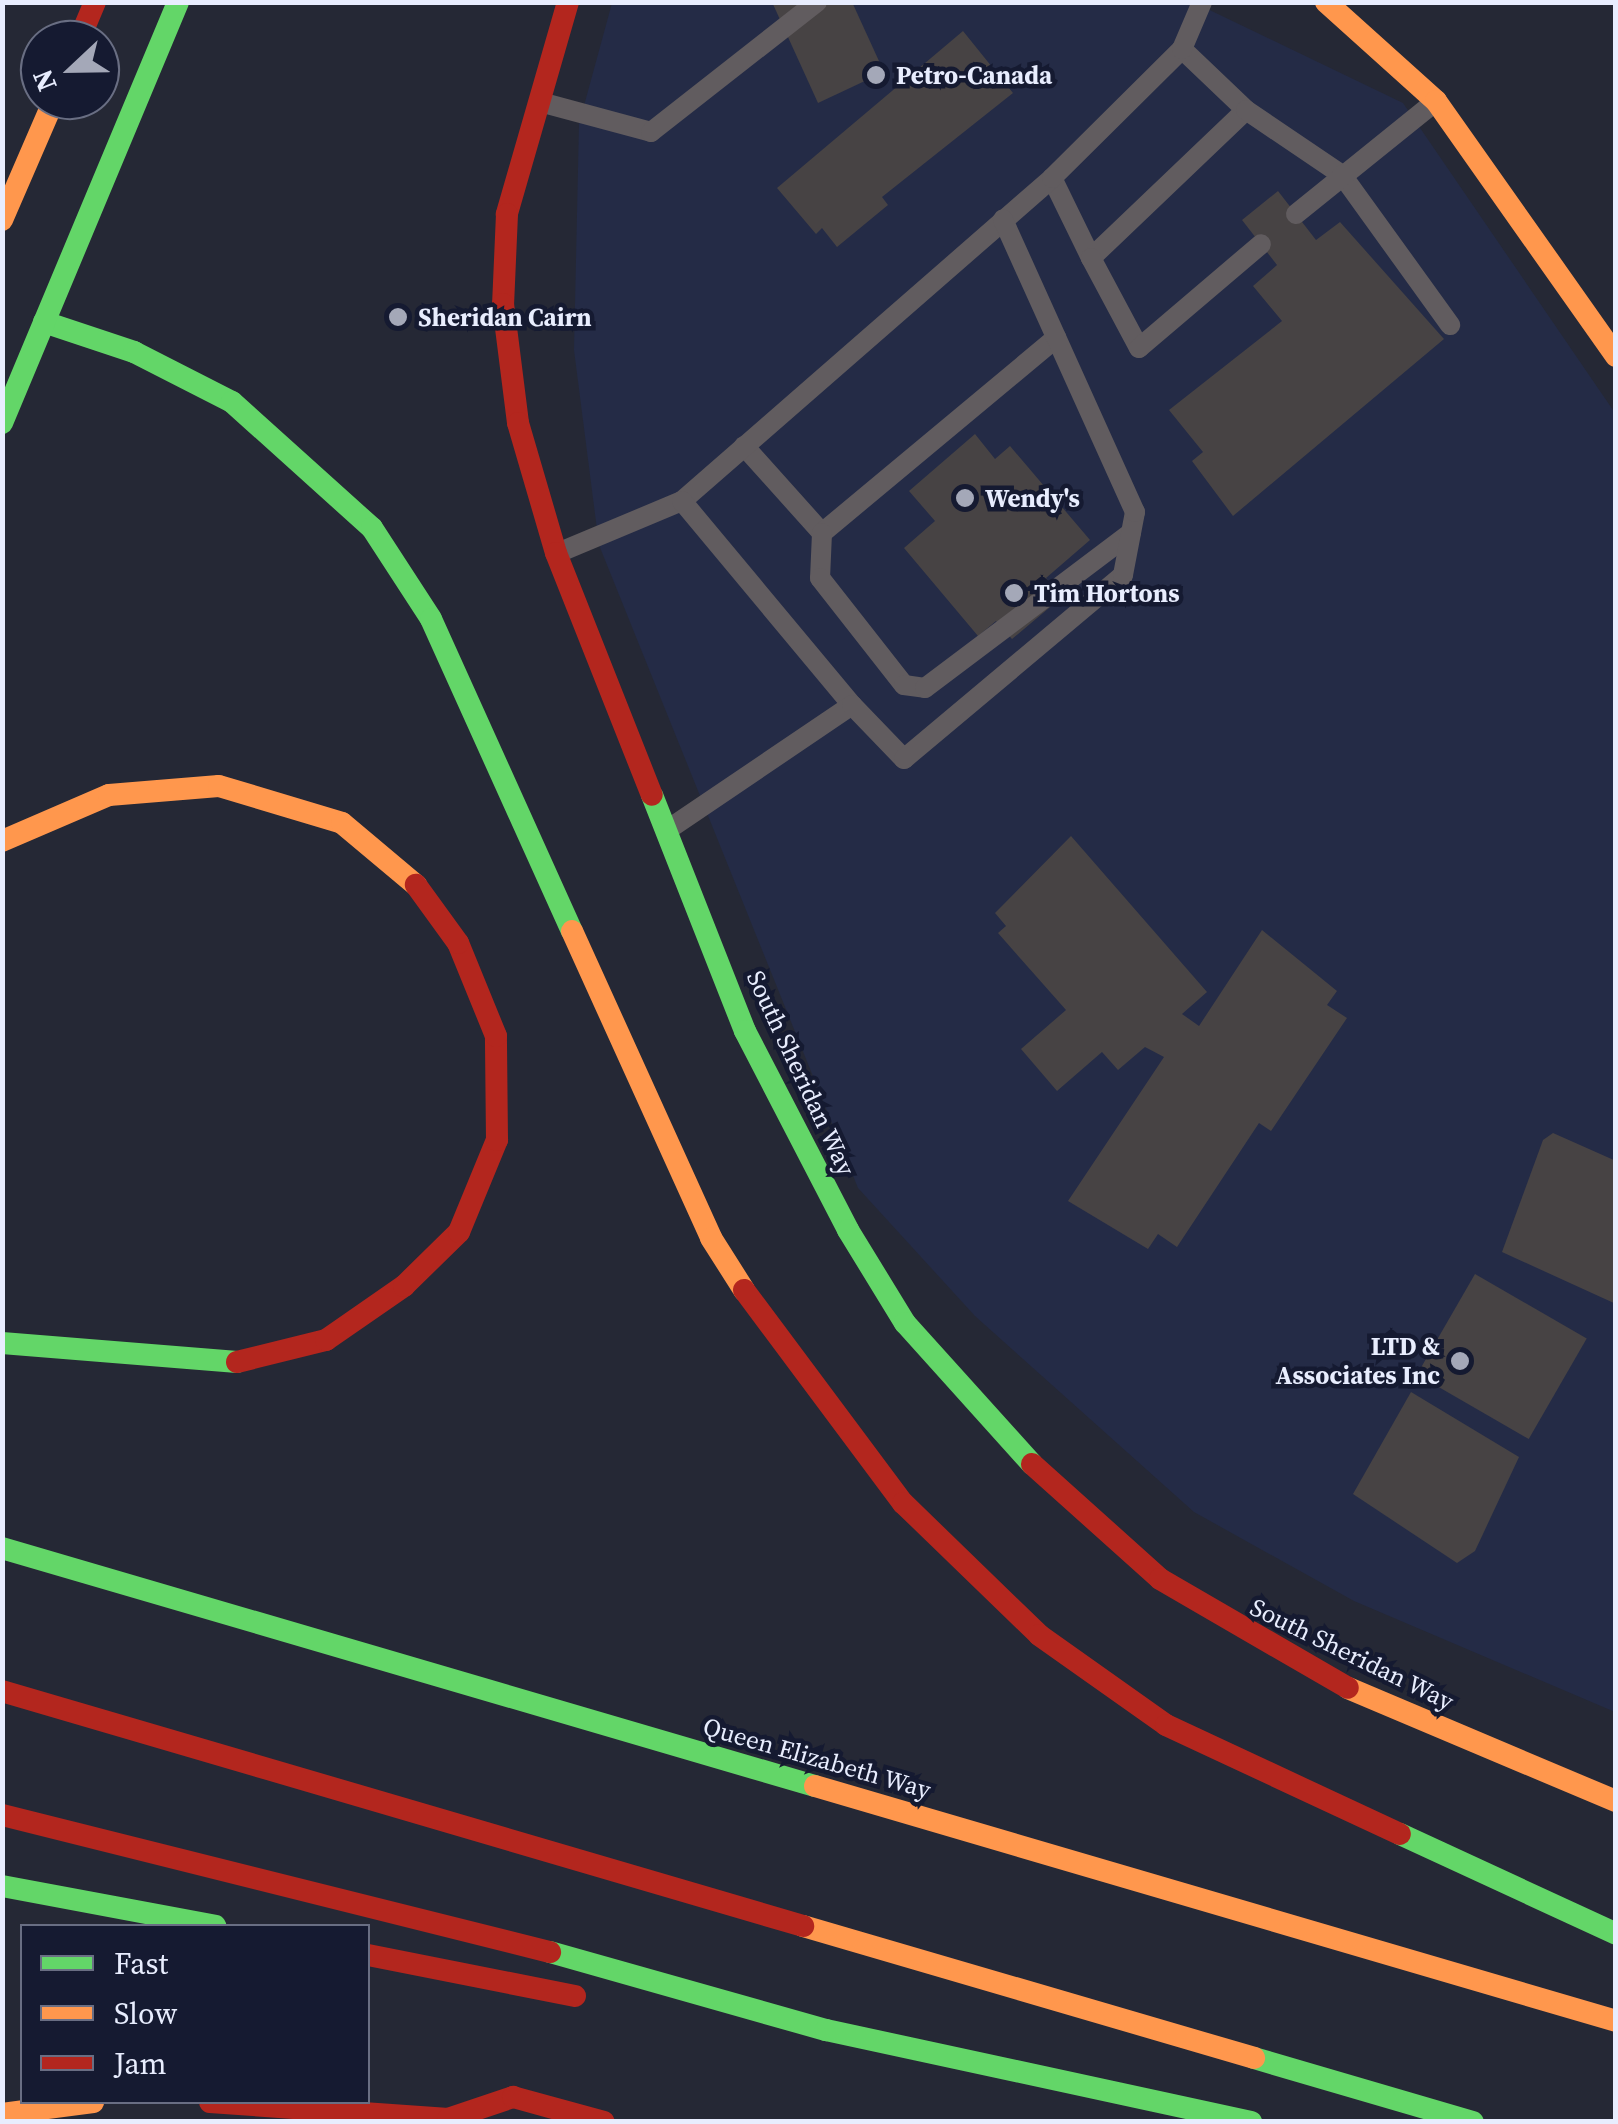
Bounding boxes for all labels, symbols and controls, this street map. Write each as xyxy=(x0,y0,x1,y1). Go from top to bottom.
north arrow xyxy=(20,20,120,120)
place label: Petro-Canada xyxy=(896,60,1052,90)
text: N xyxy=(23,64,65,97)
marker: Petro-Canada xyxy=(865,64,887,86)
place label: Sheridan Cairn xyxy=(418,302,592,332)
marker: Sheridan Cairn xyxy=(387,306,409,328)
place label: Wendy's xyxy=(985,483,1080,513)
marker: Wendy's xyxy=(954,487,976,509)
place label: Tim Hortons xyxy=(1034,578,1180,608)
marker: Tim Hortons xyxy=(1003,582,1025,604)
street label: South Sheridan Way xyxy=(740,965,862,1181)
place label: LTD & Associates Inc xyxy=(1276,1332,1440,1391)
marker: LTD & Associates Inc xyxy=(1449,1350,1471,1372)
street label: South Sheridan Way xyxy=(1245,1592,1459,1716)
street label: Queen Elizabeth Way xyxy=(699,1711,935,1805)
legend xyxy=(20,1924,370,2104)
text: Fast xyxy=(114,1943,168,1984)
text: Slow xyxy=(114,1993,177,2034)
text: Jam xyxy=(114,2043,167,2084)

